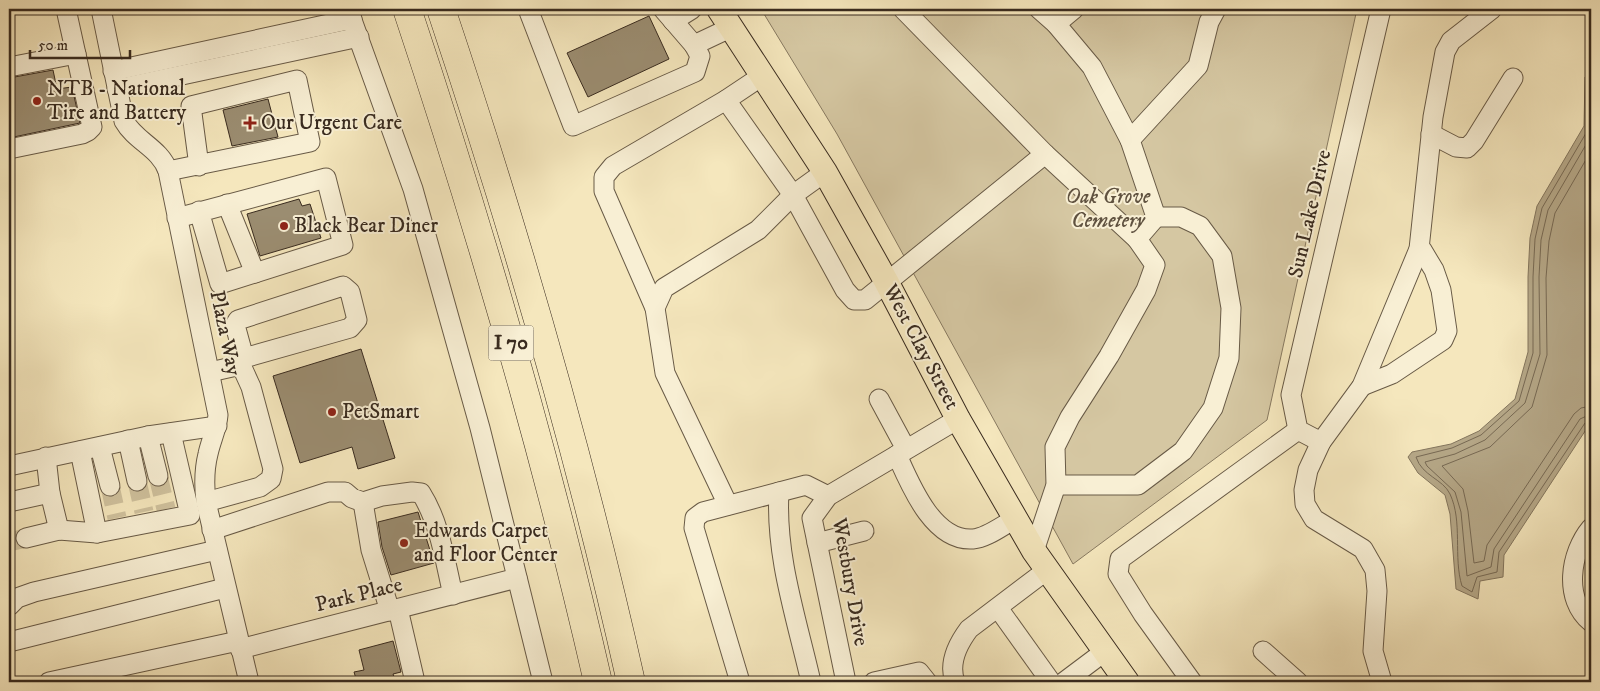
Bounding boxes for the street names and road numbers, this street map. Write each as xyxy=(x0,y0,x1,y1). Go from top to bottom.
street label: Sun Lake Drive xyxy=(1283,147,1337,281)
street label: West Clay Street xyxy=(877,279,965,414)
street label: Plaza Way xyxy=(203,288,247,379)
road number: I 70 xyxy=(488,326,534,360)
street label: Westbury Drive xyxy=(826,515,874,648)
street label: Park Place xyxy=(313,572,406,618)

